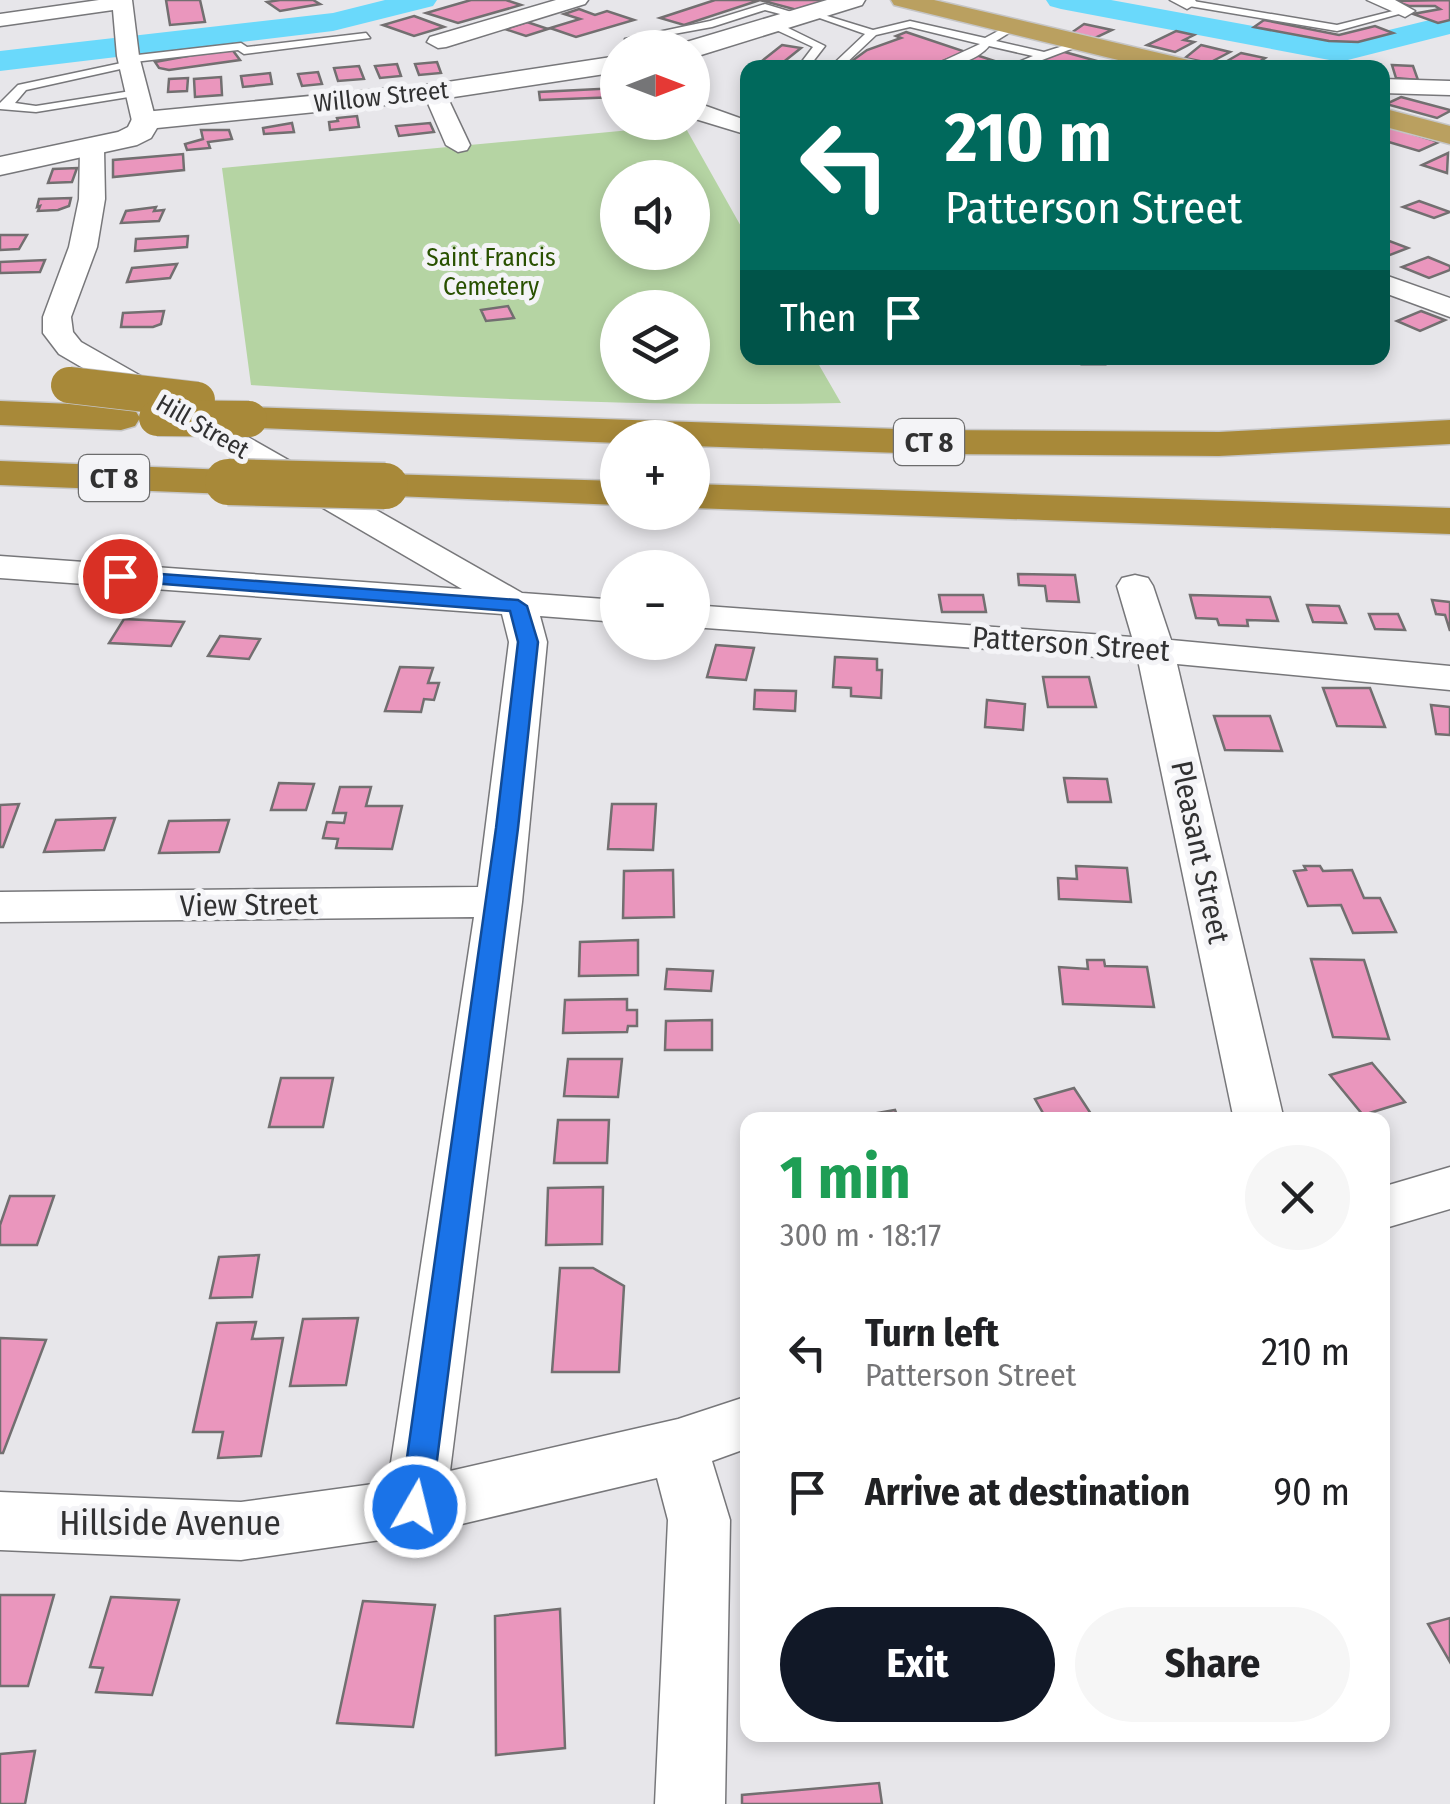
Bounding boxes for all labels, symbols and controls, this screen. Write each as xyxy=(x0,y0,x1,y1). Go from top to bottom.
north arrow xyxy=(600,30,710,140)
map controls xyxy=(600,30,710,660)
street label: Willow Street xyxy=(312,75,451,119)
text: 210 m xyxy=(945,96,1112,180)
icon: left xyxy=(780,100,910,230)
button: sound xyxy=(600,160,710,270)
text: Patterson Street xyxy=(945,181,1242,235)
park label: Saint Francis Cemetery xyxy=(426,243,556,302)
button: layers xyxy=(600,290,710,400)
icon: arrive xyxy=(876,290,931,345)
text: Then xyxy=(780,295,856,341)
street label: Hill Street xyxy=(151,388,255,466)
road number: CT 8 xyxy=(894,419,964,465)
button: + xyxy=(600,420,710,530)
road number: CT 8 xyxy=(79,455,149,501)
pin xyxy=(78,534,163,619)
icon: arrive xyxy=(93,549,148,604)
button: − xyxy=(600,550,710,660)
street label: Patterson Street xyxy=(971,619,1171,669)
street label: Pleasant Street xyxy=(1163,757,1237,947)
street label: View Street xyxy=(180,886,319,924)
text: 1 min xyxy=(780,1142,911,1214)
button: close xyxy=(1245,1145,1350,1250)
text: 300 m · 18:17 xyxy=(780,1216,941,1254)
text: Turn left xyxy=(865,1310,999,1356)
icon: left xyxy=(780,1325,835,1380)
text: 210 m xyxy=(1261,1329,1350,1375)
text: Patterson Street xyxy=(865,1356,1076,1394)
position arrow xyxy=(363,1455,467,1559)
icon: arrive xyxy=(780,1465,835,1520)
text: Arrive at destination xyxy=(865,1469,1190,1515)
text: 90 m xyxy=(1274,1469,1350,1515)
street label: Hillside Avenue xyxy=(59,1502,281,1544)
button: Exit xyxy=(780,1607,1055,1722)
button: Share xyxy=(1075,1607,1350,1722)

